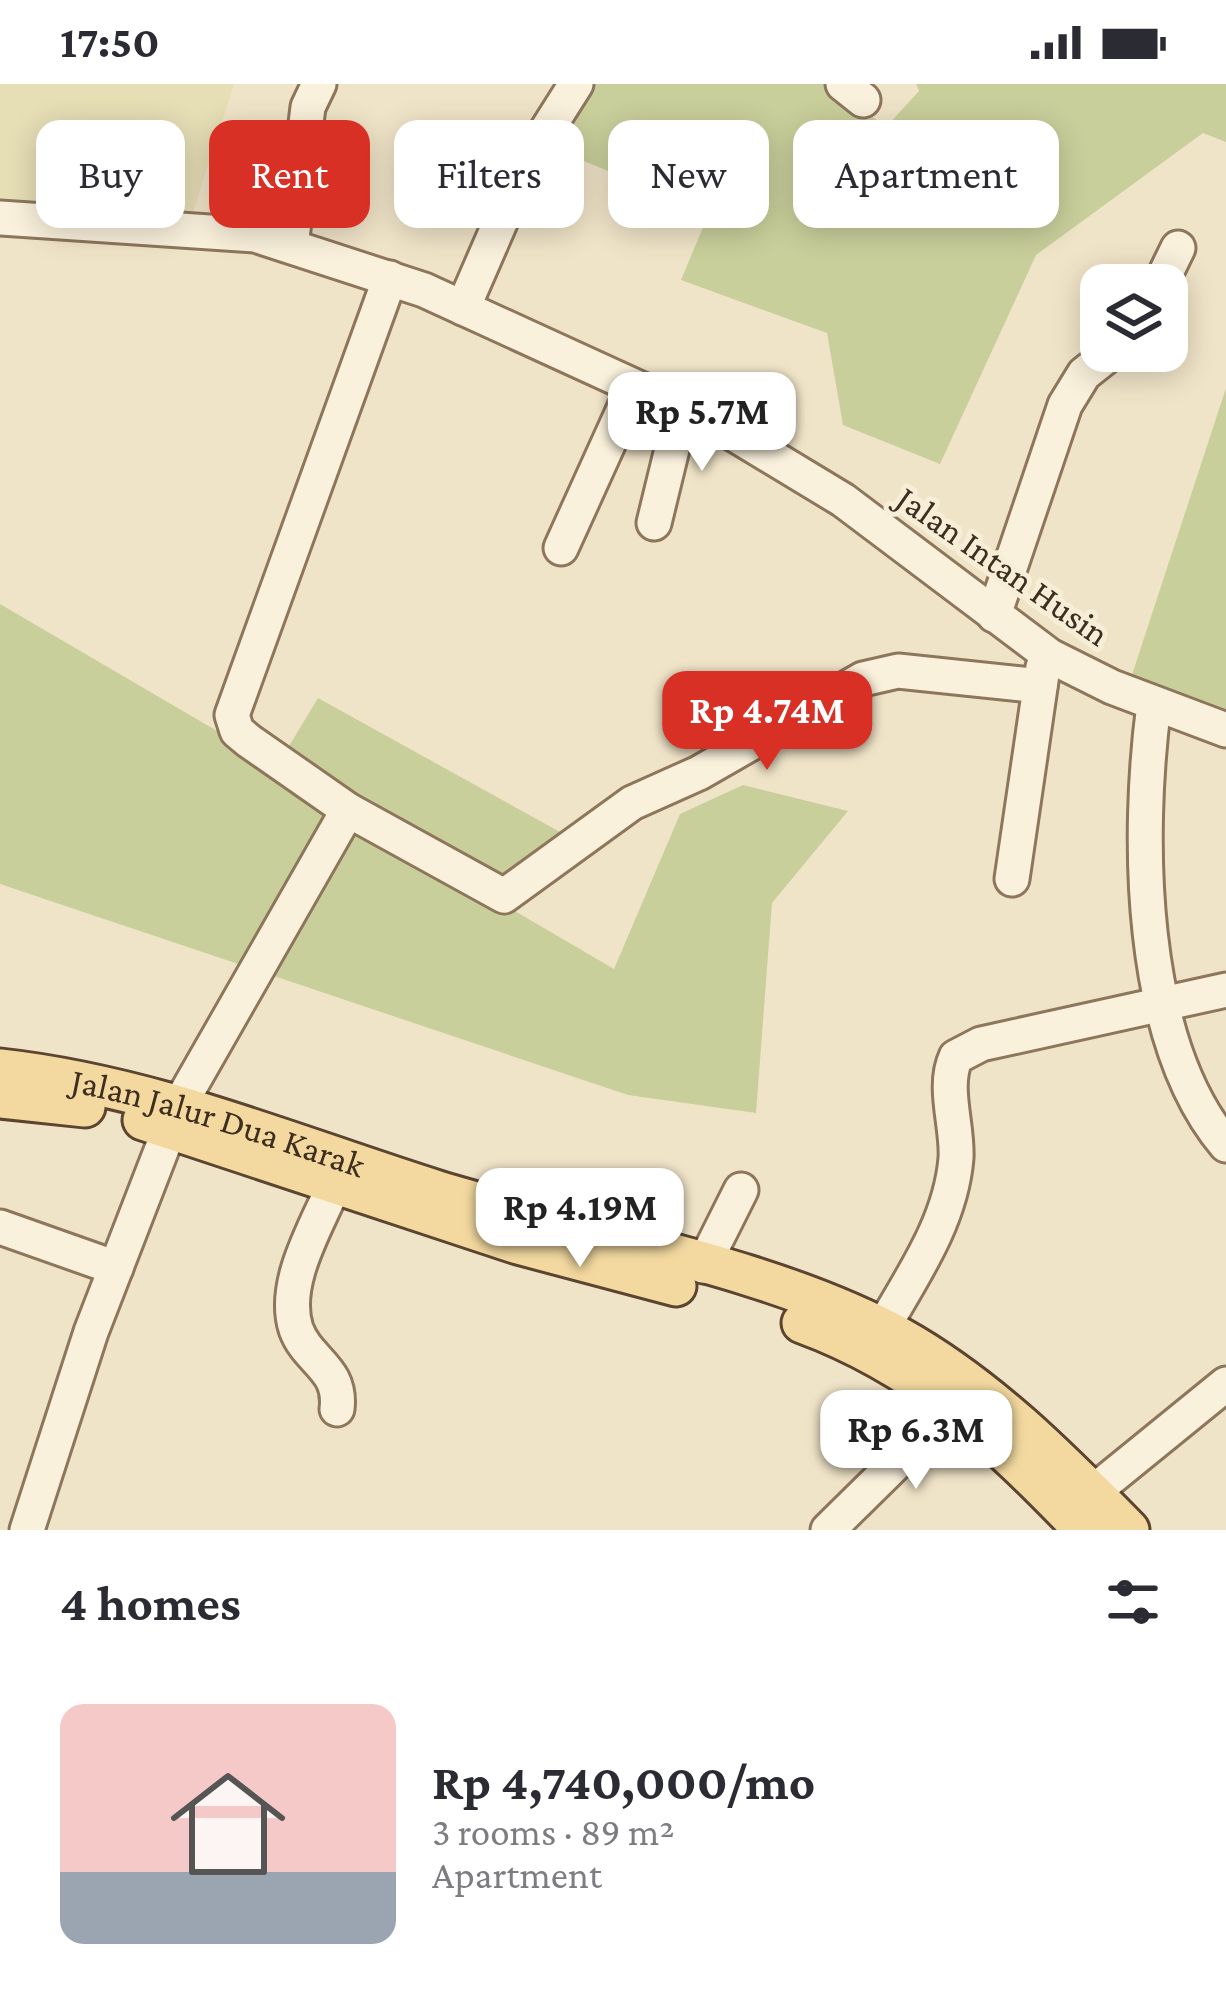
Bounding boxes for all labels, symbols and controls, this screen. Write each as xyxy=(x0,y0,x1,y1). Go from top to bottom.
text: 17:50 xyxy=(60,17,160,67)
chip: Buy xyxy=(36,120,185,228)
chip: Rent xyxy=(209,120,370,228)
chip: Filters xyxy=(394,120,584,228)
chip: New xyxy=(608,120,769,228)
chip: Apartment xyxy=(793,120,1059,228)
map controls xyxy=(1080,264,1188,372)
button: layers xyxy=(1080,264,1188,372)
pin: Rp 5.7M xyxy=(591,372,813,474)
text: Rp 5.7M xyxy=(635,389,769,432)
street label: Jalan Intan Husin xyxy=(887,476,1117,654)
pin: Rp 4.74M xyxy=(643,671,891,773)
text: Rp 4.74M xyxy=(689,688,845,731)
street label: Jalan Jalur Dua Karak xyxy=(65,1060,371,1186)
pin: Rp 4.19M xyxy=(456,1168,704,1270)
text: Rp 4.19M xyxy=(503,1185,657,1228)
pin: Rp 6.3M xyxy=(805,1390,1027,1492)
text: Rp 6.3M xyxy=(847,1407,985,1450)
icon: filters xyxy=(1100,1569,1166,1635)
text: 4 homes xyxy=(60,1574,241,1631)
icon: home xyxy=(156,1752,300,1896)
text: Rp 4,740,000/mo xyxy=(432,1753,815,1810)
text: 3 rooms · 89 m² xyxy=(432,1810,675,1853)
text: Apartment xyxy=(432,1853,602,1896)

